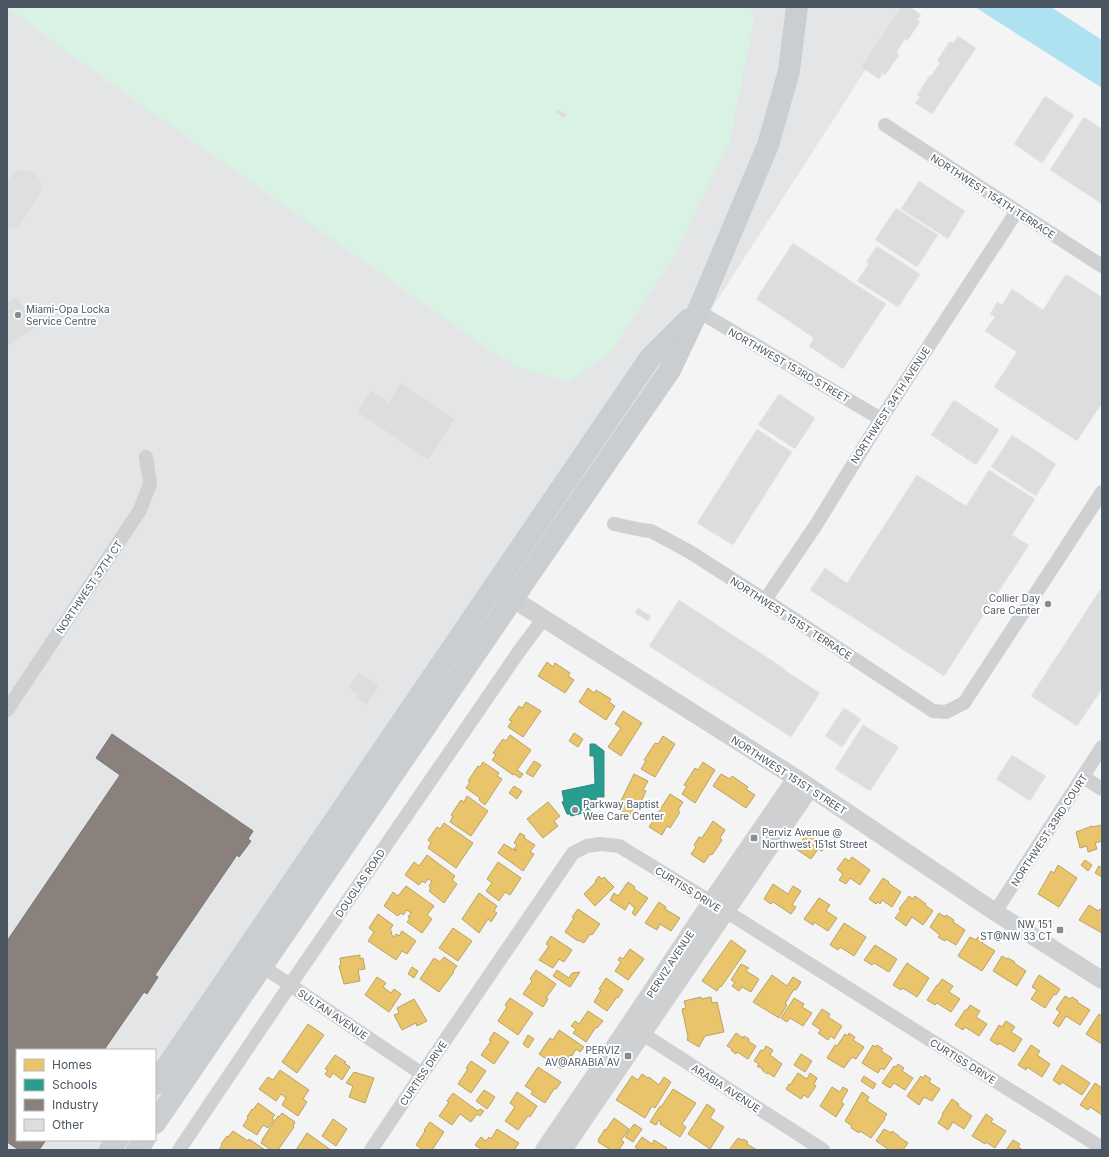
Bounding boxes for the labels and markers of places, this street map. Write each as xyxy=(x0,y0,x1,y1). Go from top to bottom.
place label: Miami-Opa Locka Service Centre xyxy=(26,303,110,327)
marker: Miami-Opa Locka Service Centre xyxy=(13,310,23,320)
place label: Collier Day Care Center xyxy=(983,592,1040,616)
marker: Collier Day Care Center xyxy=(1043,599,1053,609)
place label: Parkway Baptist Wee Care Center xyxy=(583,798,664,822)
marker: Parkway Baptist Wee Care Center xyxy=(570,805,580,815)
place label: Perviz Avenue @ Northwest 151st Street xyxy=(762,826,868,850)
marker: Perviz Avenue @ Northwest 151st Street xyxy=(749,833,759,843)
place label: NW 151 ST@NW 33 CT xyxy=(980,918,1052,942)
marker: NW 151 ST@NW 33 CT xyxy=(1055,925,1065,935)
place label: PERVIZ AV@ARABIA AV xyxy=(545,1044,620,1068)
marker: PERVIZ AV@ARABIA AV xyxy=(623,1051,633,1061)

